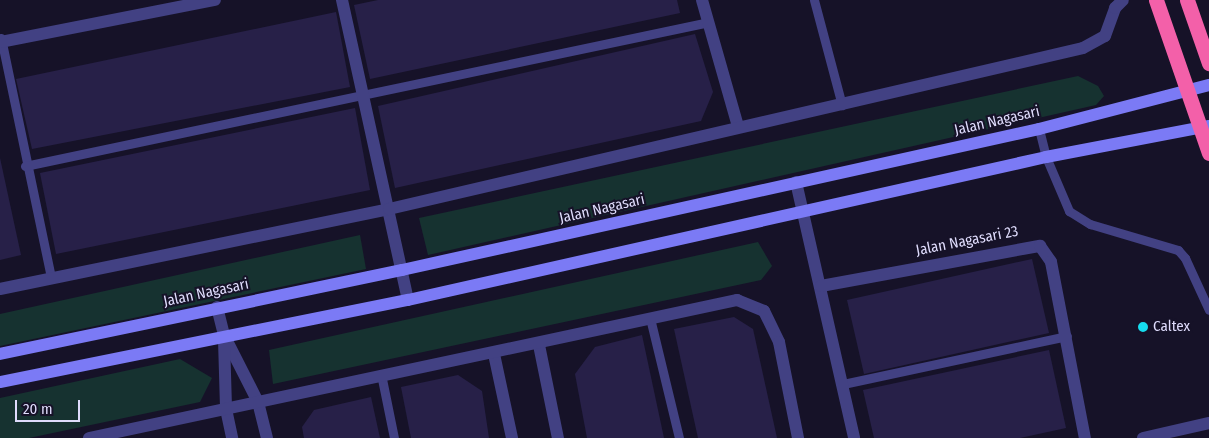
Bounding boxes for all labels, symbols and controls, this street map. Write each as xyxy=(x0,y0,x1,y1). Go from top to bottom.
street label: Jalan Nagasari xyxy=(953,102,1041,140)
street label: Jalan Nagasari xyxy=(558,190,646,228)
street label: Jalan Nagasari 23 xyxy=(914,222,1020,260)
street label: Jalan Nagasari xyxy=(162,275,250,311)
place label: Caltex xyxy=(1153,318,1190,336)
marker: Caltex xyxy=(1137,321,1149,333)
scale bar xyxy=(18,390,82,422)
text: 20 m xyxy=(23,400,53,418)

